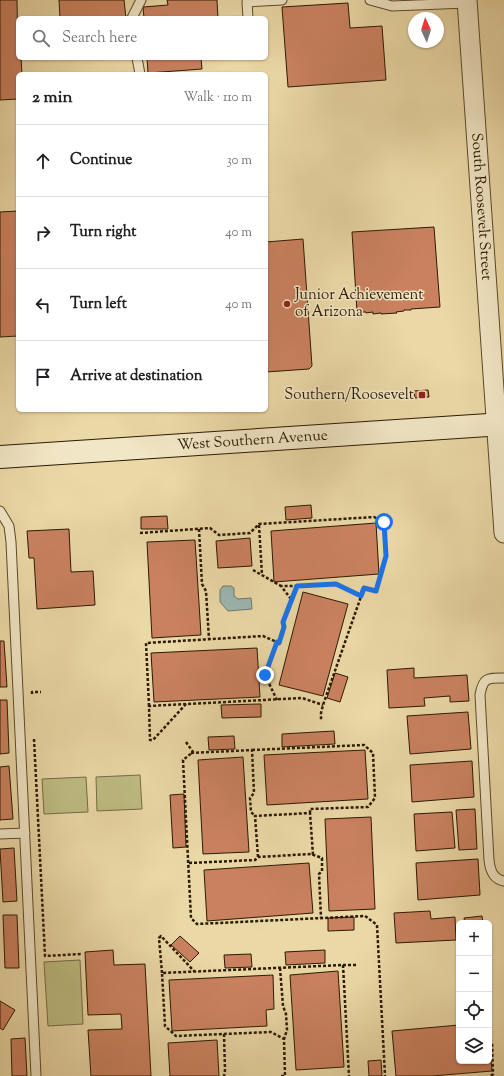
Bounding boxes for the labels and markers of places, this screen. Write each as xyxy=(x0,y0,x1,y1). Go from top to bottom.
place label: Junior Achievement of Arizona xyxy=(294,285,423,323)
marker: Junior Achievement of Arizona xyxy=(282,299,292,309)
place label: Southern/Roosevelt xyxy=(284,385,414,406)
marker: Southern/Roosevelt xyxy=(417,390,427,400)

